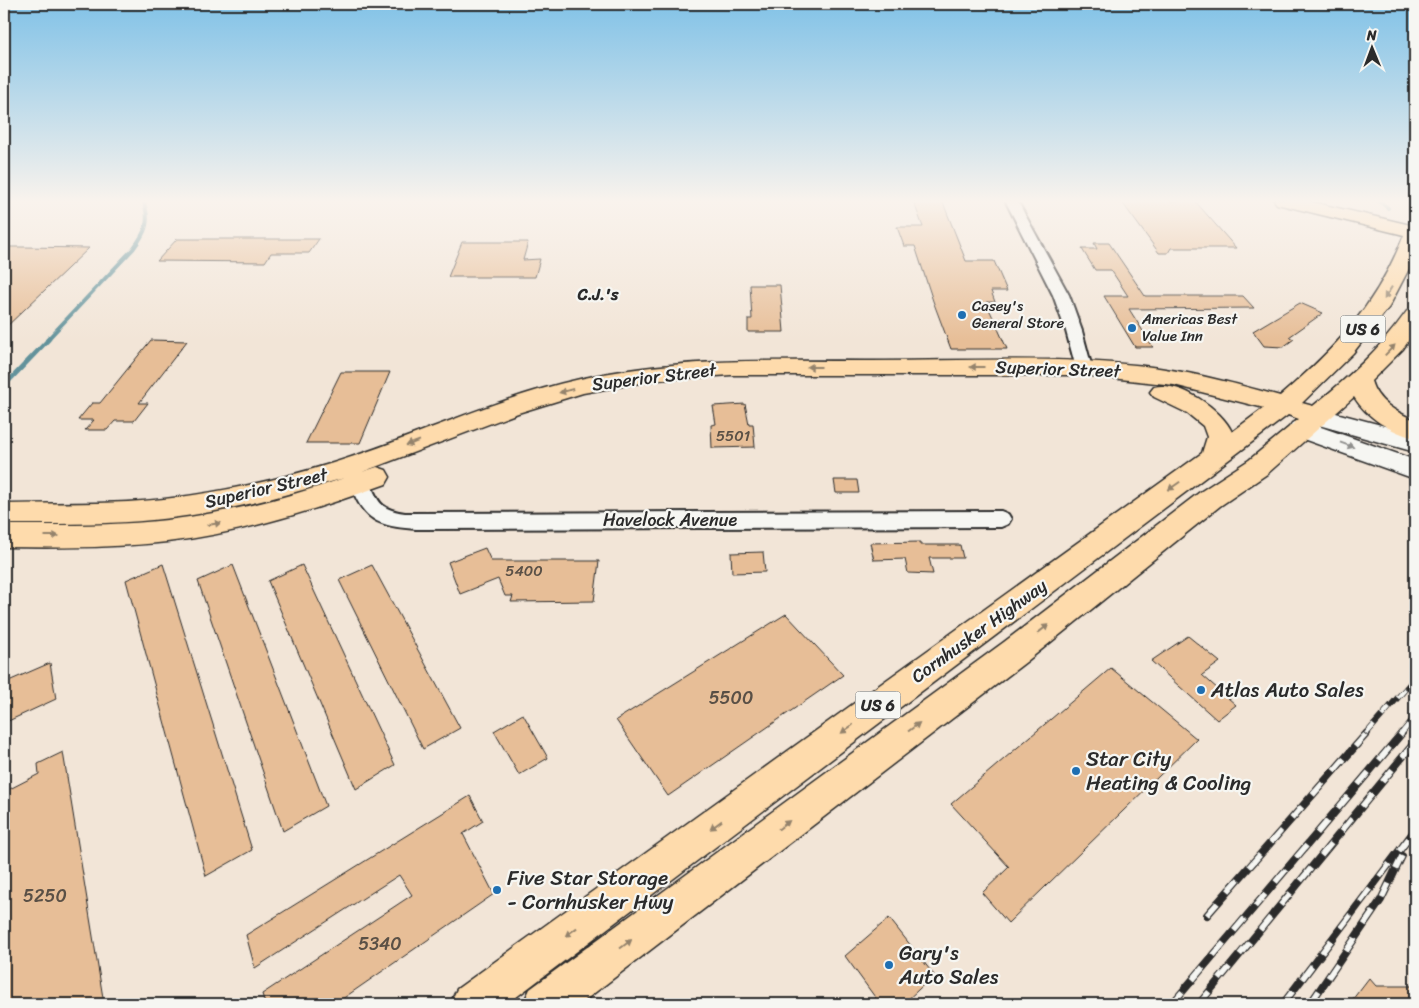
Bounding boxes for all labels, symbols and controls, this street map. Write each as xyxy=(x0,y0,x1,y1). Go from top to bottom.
north arrow xyxy=(1346,22,1396,72)
text: N xyxy=(1366,23,1377,48)
district label: C.J.'s xyxy=(577,280,619,309)
one-way arrow xyxy=(1383,286,1392,299)
place label: Casey's General Store xyxy=(972,293,1064,336)
place label: Americas Best Value Inn xyxy=(1141,306,1238,349)
marker: Casey's General Store xyxy=(956,309,968,321)
road number: US 6 xyxy=(1340,316,1386,342)
marker: Americas Best Value Inn xyxy=(1126,322,1138,334)
one-way arrow xyxy=(1384,344,1396,356)
street label: Superior Street xyxy=(995,351,1122,387)
street label: Superior Street xyxy=(590,353,719,400)
one-way arrow xyxy=(806,363,822,371)
one-way arrow xyxy=(968,363,984,371)
one-way arrow xyxy=(559,387,574,395)
house number: 5501 xyxy=(716,423,750,449)
one-way arrow xyxy=(406,440,420,448)
one-way arrow xyxy=(1340,442,1354,450)
street label: Superior Street xyxy=(202,458,331,518)
one-way arrow xyxy=(1167,481,1181,491)
street label: Havelock Avenue xyxy=(603,504,737,536)
one-way arrow xyxy=(207,519,223,527)
one-way arrow xyxy=(45,532,61,540)
house number: 5400 xyxy=(505,558,543,584)
street label: Cornhusker Highway xyxy=(904,570,1055,692)
one-way arrow xyxy=(1037,624,1050,635)
place label: Atlas Auto Sales xyxy=(1210,671,1364,709)
house number: 5500 xyxy=(709,682,753,714)
marker: Atlas Auto Sales xyxy=(1195,684,1207,696)
road number: US 6 xyxy=(856,692,900,718)
one-way arrow xyxy=(907,722,920,733)
one-way arrow xyxy=(840,724,854,734)
place label: Star City Heating & Cooling xyxy=(1086,740,1251,802)
marker: Star City Heating & Cooling xyxy=(1070,765,1082,777)
one-way arrow xyxy=(709,820,723,830)
one-way arrow xyxy=(777,820,791,830)
place label: Five Star Storage - Cornhusker Hwy xyxy=(507,859,674,921)
house number: 5250 xyxy=(23,880,67,912)
marker: Five Star Storage - Cornhusker Hwy xyxy=(491,884,503,896)
one-way arrow xyxy=(564,927,578,937)
house number: 5340 xyxy=(358,928,402,960)
place label: Gary's Auto Sales xyxy=(898,934,999,996)
one-way arrow xyxy=(619,938,632,949)
marker: Gary's Auto Sales xyxy=(883,959,895,971)

